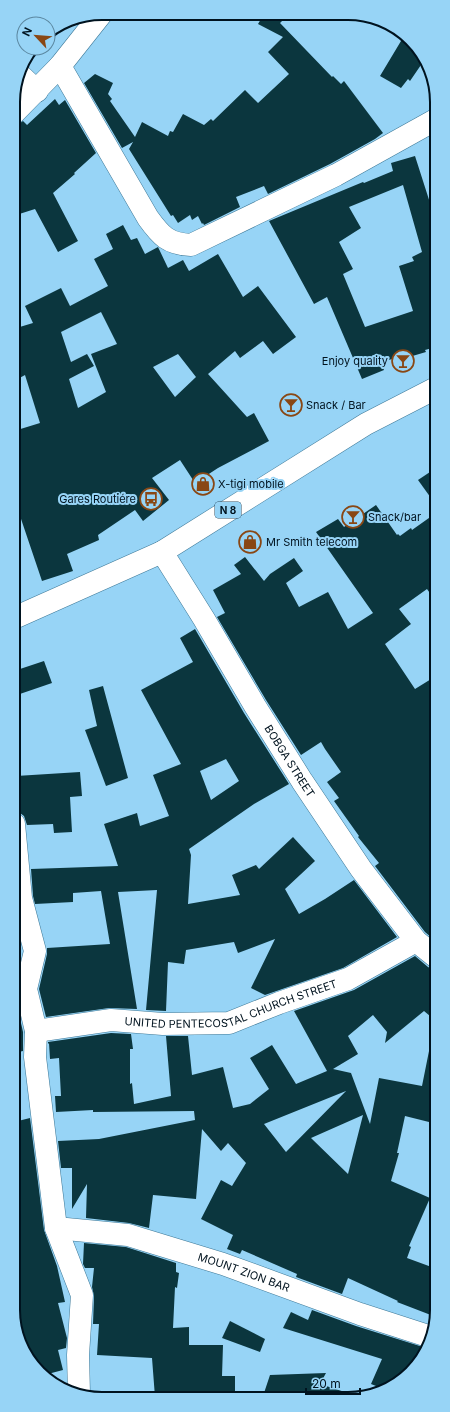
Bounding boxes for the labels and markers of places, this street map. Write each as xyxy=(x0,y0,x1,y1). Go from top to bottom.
bar icon: Enjoy quality xyxy=(390,348,416,374)
place label: Enjoy quality xyxy=(322,354,388,368)
bar icon: Snack / Bar xyxy=(278,392,304,418)
place label: Snack / Bar xyxy=(306,398,366,412)
shop icon: X-tigi mobile xyxy=(190,471,216,497)
place label: X-tigi mobile xyxy=(218,477,284,491)
bus stop icon: Gares Routiére xyxy=(138,486,164,512)
place label: Gares Routiére xyxy=(59,492,136,506)
bar icon: Snack/bar xyxy=(340,504,366,530)
place label: Snack/bar xyxy=(368,510,421,524)
shop icon: Mr Smith telecom xyxy=(237,529,263,555)
place label: Mr Smith telecom xyxy=(266,535,357,549)

